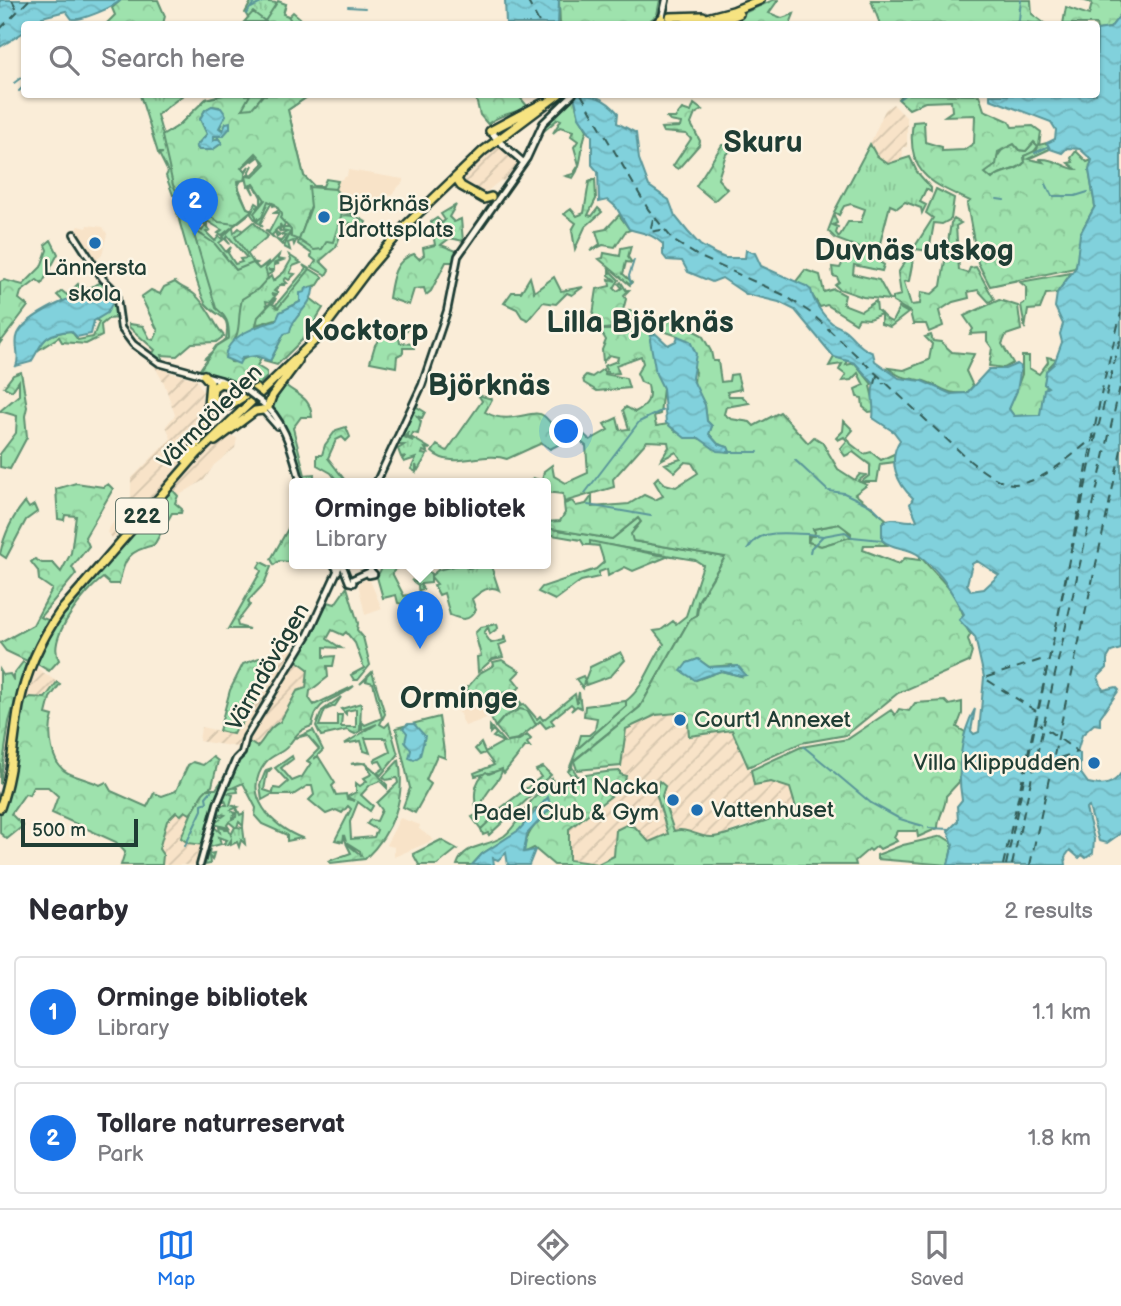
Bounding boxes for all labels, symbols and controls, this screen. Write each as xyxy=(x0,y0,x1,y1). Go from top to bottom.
search box xyxy=(21,21,1100,98)
icon: search xyxy=(45,41,83,79)
text: Search here xyxy=(101,44,245,75)
district label: Skuru xyxy=(723,125,803,161)
pin: 2 xyxy=(172,178,218,236)
place label: Björknäs Idrottsplats xyxy=(338,190,454,244)
marker: Björknäs Idrottsplats xyxy=(316,209,332,225)
district label: Duvnäs utskog xyxy=(814,233,1014,269)
marker: Lännersta skola xyxy=(87,235,103,251)
place label: Lännersta skola xyxy=(43,254,147,308)
district label: Lilla Björknäs xyxy=(546,305,734,341)
district label: Kocktorp xyxy=(304,313,428,349)
street label: Värmdöleden xyxy=(152,359,268,475)
district label: Björknäs xyxy=(428,368,550,404)
your location xyxy=(549,414,583,448)
popup xyxy=(289,478,551,569)
text: Orminge bibliotek xyxy=(315,494,525,525)
road number: 222 xyxy=(116,498,168,534)
text: Library xyxy=(315,525,387,553)
pin: 1 xyxy=(397,591,443,649)
street label: Värmdövägen xyxy=(220,598,316,736)
district label: Orminge xyxy=(400,681,518,717)
place label: Court1 Annexet xyxy=(694,706,851,734)
marker: Court1 Annexet xyxy=(672,712,688,728)
place label: Villa Klippudden xyxy=(914,749,1080,777)
marker: Villa Klippudden xyxy=(1086,755,1102,771)
place label: Court1 Nacka Padel Club & Gym xyxy=(473,773,659,827)
marker: Court1 Nacka Padel Club & Gym xyxy=(665,792,681,808)
place label: Vattenhuset xyxy=(711,796,834,824)
marker: Vattenhuset xyxy=(689,802,705,818)
scale bar xyxy=(21,816,138,848)
text: 500 m xyxy=(32,819,86,842)
text: Nearby xyxy=(28,893,128,929)
text: 2 results xyxy=(1004,897,1093,925)
text: Orminge bibliotek xyxy=(97,983,308,1014)
text: 1 xyxy=(48,998,58,1026)
text: 1.1 km xyxy=(1032,998,1091,1026)
text: Library xyxy=(97,1014,169,1042)
text: Tollare naturreservat xyxy=(97,1109,345,1140)
text: 2 xyxy=(46,1124,60,1152)
text: 1.8 km xyxy=(1028,1124,1091,1152)
text: Park xyxy=(97,1140,143,1168)
tab: Map xyxy=(157,1226,195,1291)
tab: Directions xyxy=(509,1226,597,1291)
tab: Saved xyxy=(911,1226,964,1291)

